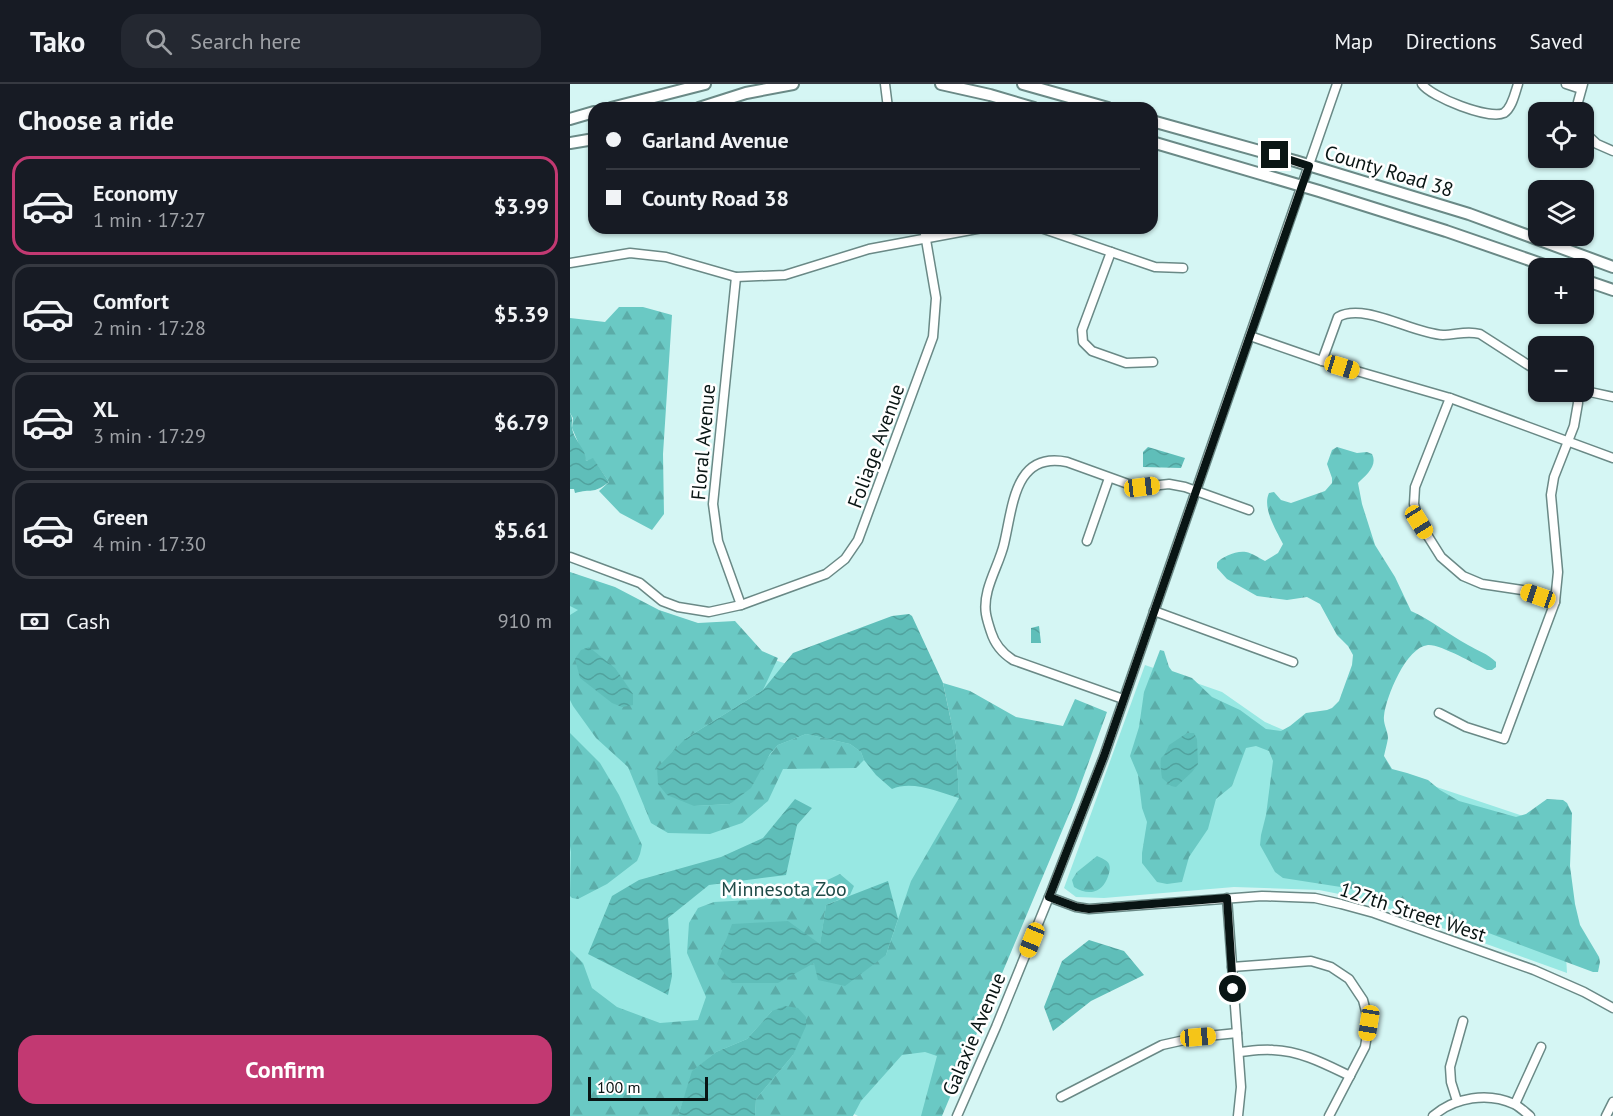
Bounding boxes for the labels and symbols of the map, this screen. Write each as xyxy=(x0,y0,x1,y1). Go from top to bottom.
street label: County Road 38 xyxy=(1321,139,1457,203)
route end xyxy=(1261,141,1288,168)
car xyxy=(1322,353,1362,381)
street label: Foliage Avenue xyxy=(842,380,910,512)
street label: Floral Avenue xyxy=(685,383,721,501)
car xyxy=(1123,476,1161,498)
car xyxy=(1402,502,1436,542)
car xyxy=(1518,582,1558,610)
park label: Minnesota Zoo xyxy=(721,876,847,902)
street label: 127th Street West xyxy=(1337,876,1490,948)
car xyxy=(1017,920,1047,960)
street label: Galaxie Avenue xyxy=(936,969,1012,1099)
route start xyxy=(1219,975,1246,1002)
car xyxy=(1357,1004,1381,1042)
car xyxy=(1179,1026,1217,1048)
scale bar xyxy=(588,1074,708,1102)

